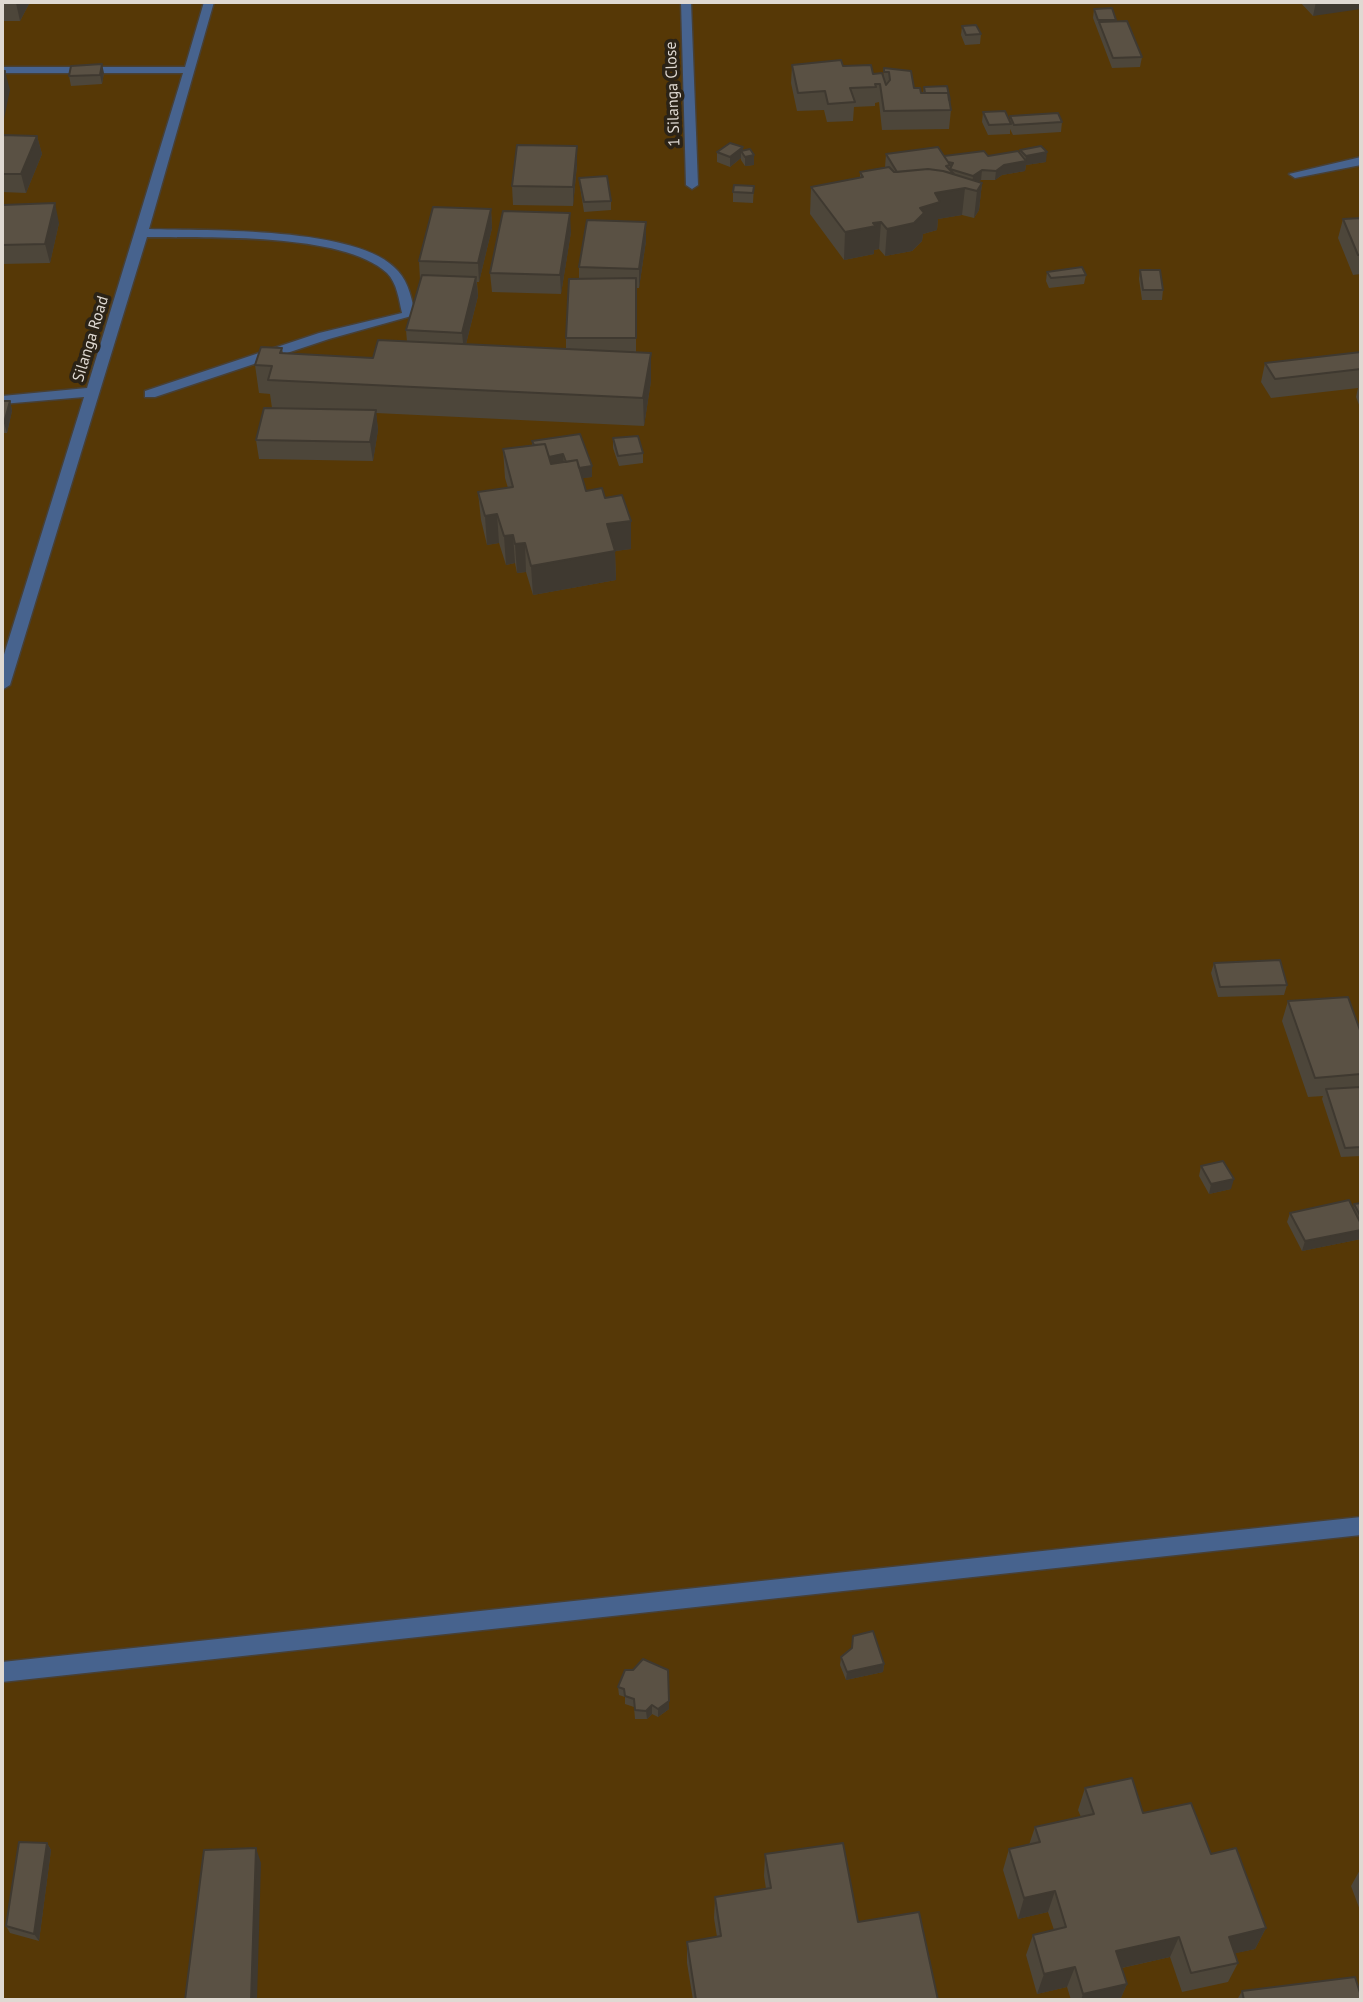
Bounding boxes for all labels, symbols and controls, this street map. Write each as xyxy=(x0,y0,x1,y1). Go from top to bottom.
street label: 1 Silanga Close xyxy=(662,41,684,147)
street label: Silanga Road xyxy=(69,294,113,384)

